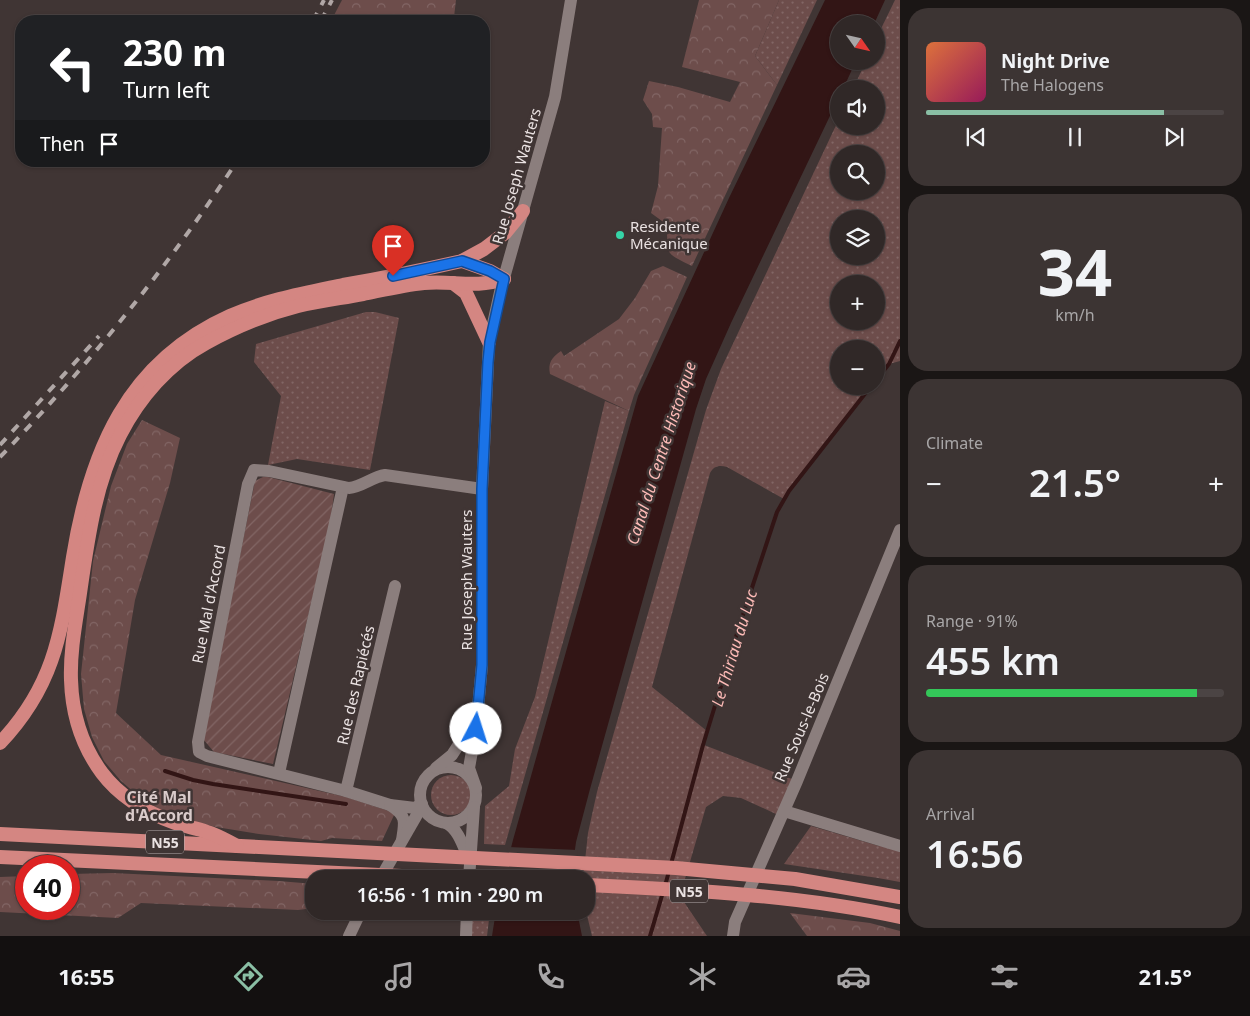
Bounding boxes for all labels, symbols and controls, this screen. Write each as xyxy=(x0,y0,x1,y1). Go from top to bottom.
north arrow xyxy=(830,15,885,70)
map controls xyxy=(830,15,885,395)
text: 230 m xyxy=(123,29,226,76)
icon: left xyxy=(40,35,105,100)
text: Night Drive xyxy=(1001,48,1110,74)
text: Turn left xyxy=(123,74,210,104)
text: The Halogens xyxy=(1001,74,1104,96)
button: sound xyxy=(830,80,885,135)
street label: Rue Joseph Wauters xyxy=(487,106,545,246)
icon: previous xyxy=(962,123,990,151)
icon: pause xyxy=(1061,123,1089,151)
icon: next xyxy=(1160,123,1188,151)
icon: arrive xyxy=(95,130,123,158)
text: Then xyxy=(40,131,85,157)
button: search xyxy=(830,145,885,200)
button: layers xyxy=(830,210,885,265)
place label: Residente Mécanique xyxy=(630,216,708,253)
pin xyxy=(372,225,414,276)
text: 34 xyxy=(1038,227,1112,315)
marker: Residente Mécanique xyxy=(614,229,626,241)
icon: arrive xyxy=(379,232,407,260)
button: + xyxy=(830,275,885,330)
text: km/h xyxy=(1055,304,1095,326)
button: − xyxy=(830,340,885,395)
water label: Canal du Centre Historique xyxy=(621,359,701,547)
text: Climate xyxy=(926,432,983,454)
text: 21.5° xyxy=(1029,456,1121,508)
text: − xyxy=(926,464,942,502)
text: + xyxy=(1208,464,1224,502)
street label: Rue Joseph Wauters xyxy=(456,510,476,650)
street label: Rue Mal d'Accord xyxy=(187,543,229,665)
water label: Le Thiriau du Luc xyxy=(706,586,762,709)
text: Range · 91% xyxy=(926,610,1018,632)
street label: Rue des Rapiécés xyxy=(332,623,378,747)
text: 455 km xyxy=(926,634,1060,686)
street label: Rue Sous-le-Bois xyxy=(769,669,833,785)
position arrow xyxy=(449,702,501,754)
district label: Cité Mal d'Accord xyxy=(125,786,193,826)
text: Arrival xyxy=(926,803,975,825)
text: 16:56 xyxy=(926,827,1023,879)
road number: N55 xyxy=(146,830,184,854)
speed limit sign: 40 xyxy=(15,855,80,920)
road number: N55 xyxy=(670,879,708,902)
text: 16:56 · 1 min · 290 m xyxy=(357,882,543,908)
icon: directions xyxy=(231,959,266,994)
icon: music xyxy=(382,959,417,994)
icon: phone xyxy=(533,959,568,994)
icon: climate xyxy=(685,959,720,994)
icon: car xyxy=(836,959,871,994)
icon: filters xyxy=(987,959,1022,994)
text: 16:55 xyxy=(58,961,115,991)
text: 21.5° xyxy=(1139,961,1192,991)

